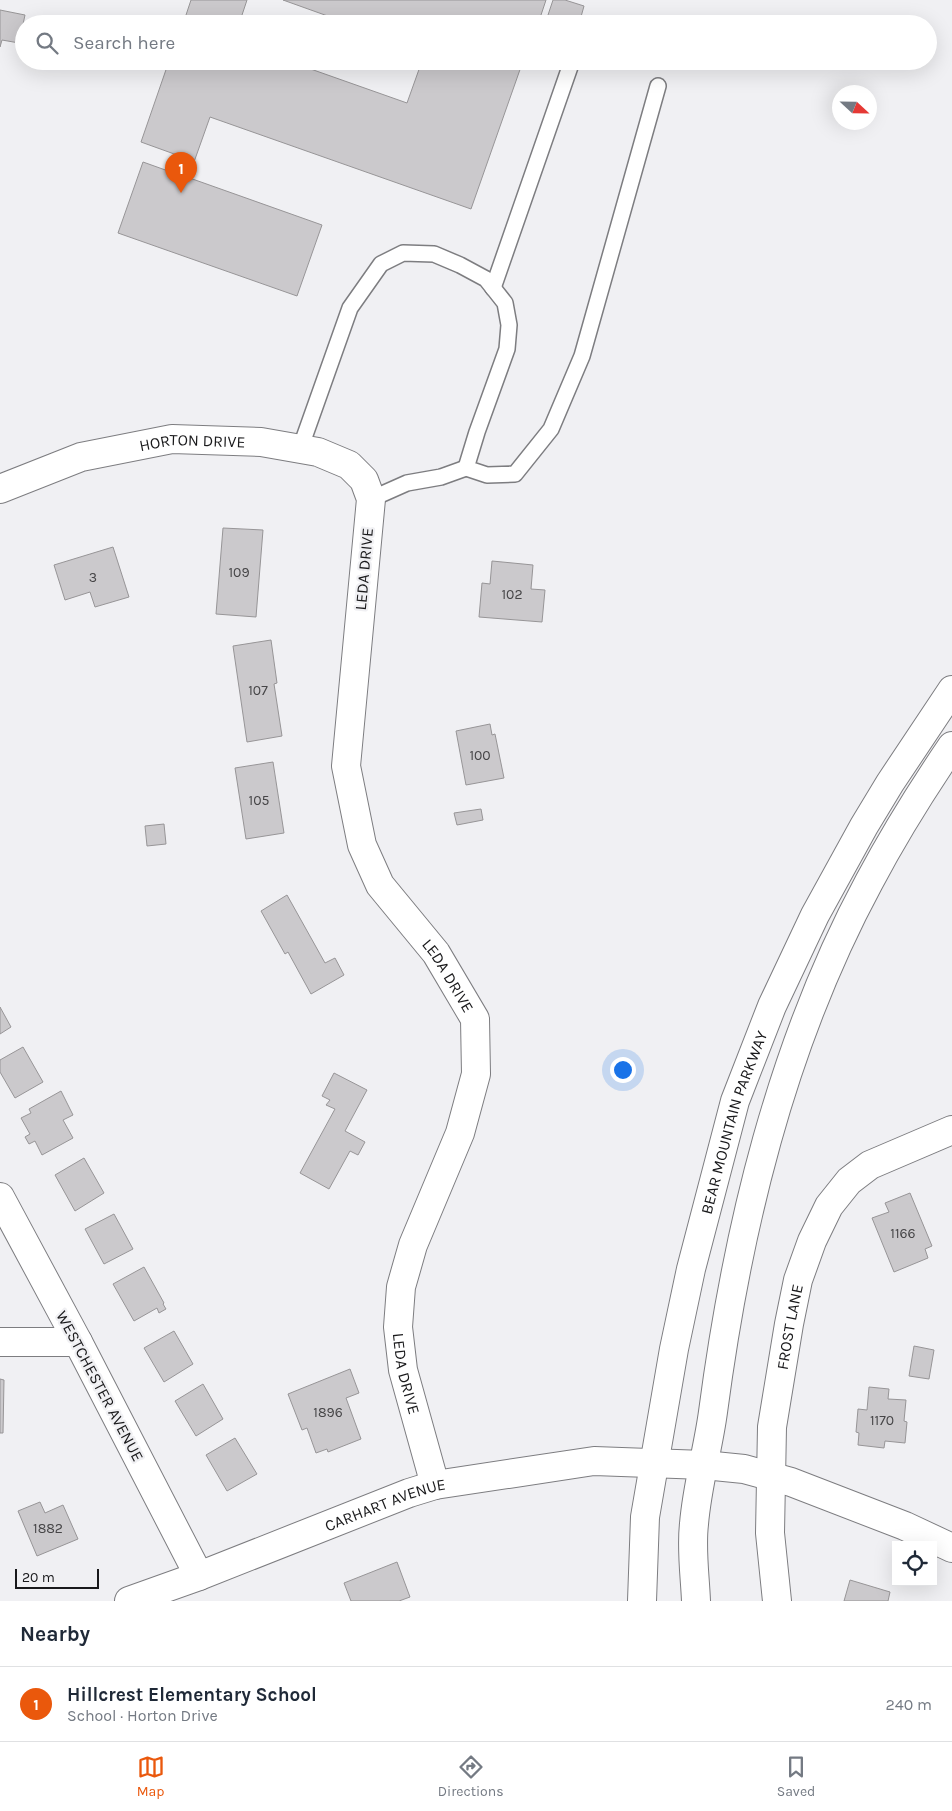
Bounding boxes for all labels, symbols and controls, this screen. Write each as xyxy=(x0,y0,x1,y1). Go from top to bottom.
search box xyxy=(15,15,937,70)
icon: search xyxy=(33,29,61,57)
text: Search here xyxy=(73,32,175,54)
north arrow xyxy=(832,85,877,130)
pin: 1 xyxy=(165,152,197,193)
street label: HORTON DRIVE xyxy=(138,429,246,455)
street label: LEDA DRIVE xyxy=(351,527,377,611)
house number: 109 xyxy=(228,564,250,581)
house number: 3 xyxy=(89,569,97,586)
house number: 102 xyxy=(501,586,523,603)
house number: 107 xyxy=(248,682,268,699)
house number: 100 xyxy=(469,747,491,764)
house number: 105 xyxy=(249,792,270,809)
street label: LEDA DRIVE xyxy=(418,935,478,1015)
street label: BEAR MOUNTAIN PARKWAY xyxy=(696,1028,771,1216)
your location xyxy=(610,1057,636,1083)
house number: 1166 xyxy=(890,1225,916,1242)
street label: FROST LANE xyxy=(772,1282,806,1371)
street label: WESTCHESTER AVENUE xyxy=(52,1307,148,1465)
street label: LEDA DRIVE xyxy=(389,1332,424,1416)
house number: 1896 xyxy=(313,1404,343,1421)
house number: 1170 xyxy=(870,1412,894,1429)
street label: CARHART AVENUE xyxy=(322,1474,447,1535)
house number: 1882 xyxy=(33,1520,63,1537)
map controls xyxy=(892,1541,937,1586)
button: locate xyxy=(892,1541,937,1586)
scale bar xyxy=(15,1566,99,1589)
text: 20 m xyxy=(22,1569,55,1586)
text: Nearby xyxy=(20,1622,90,1646)
text: Hillcrest Elementary School xyxy=(67,1684,317,1706)
text: 1 xyxy=(33,1695,39,1714)
text: 240 m xyxy=(886,1695,932,1714)
text: School · Horton Drive xyxy=(67,1706,218,1725)
tab: Map xyxy=(137,1753,165,1800)
tab: Directions xyxy=(438,1753,504,1800)
tab: Saved xyxy=(777,1753,815,1800)

